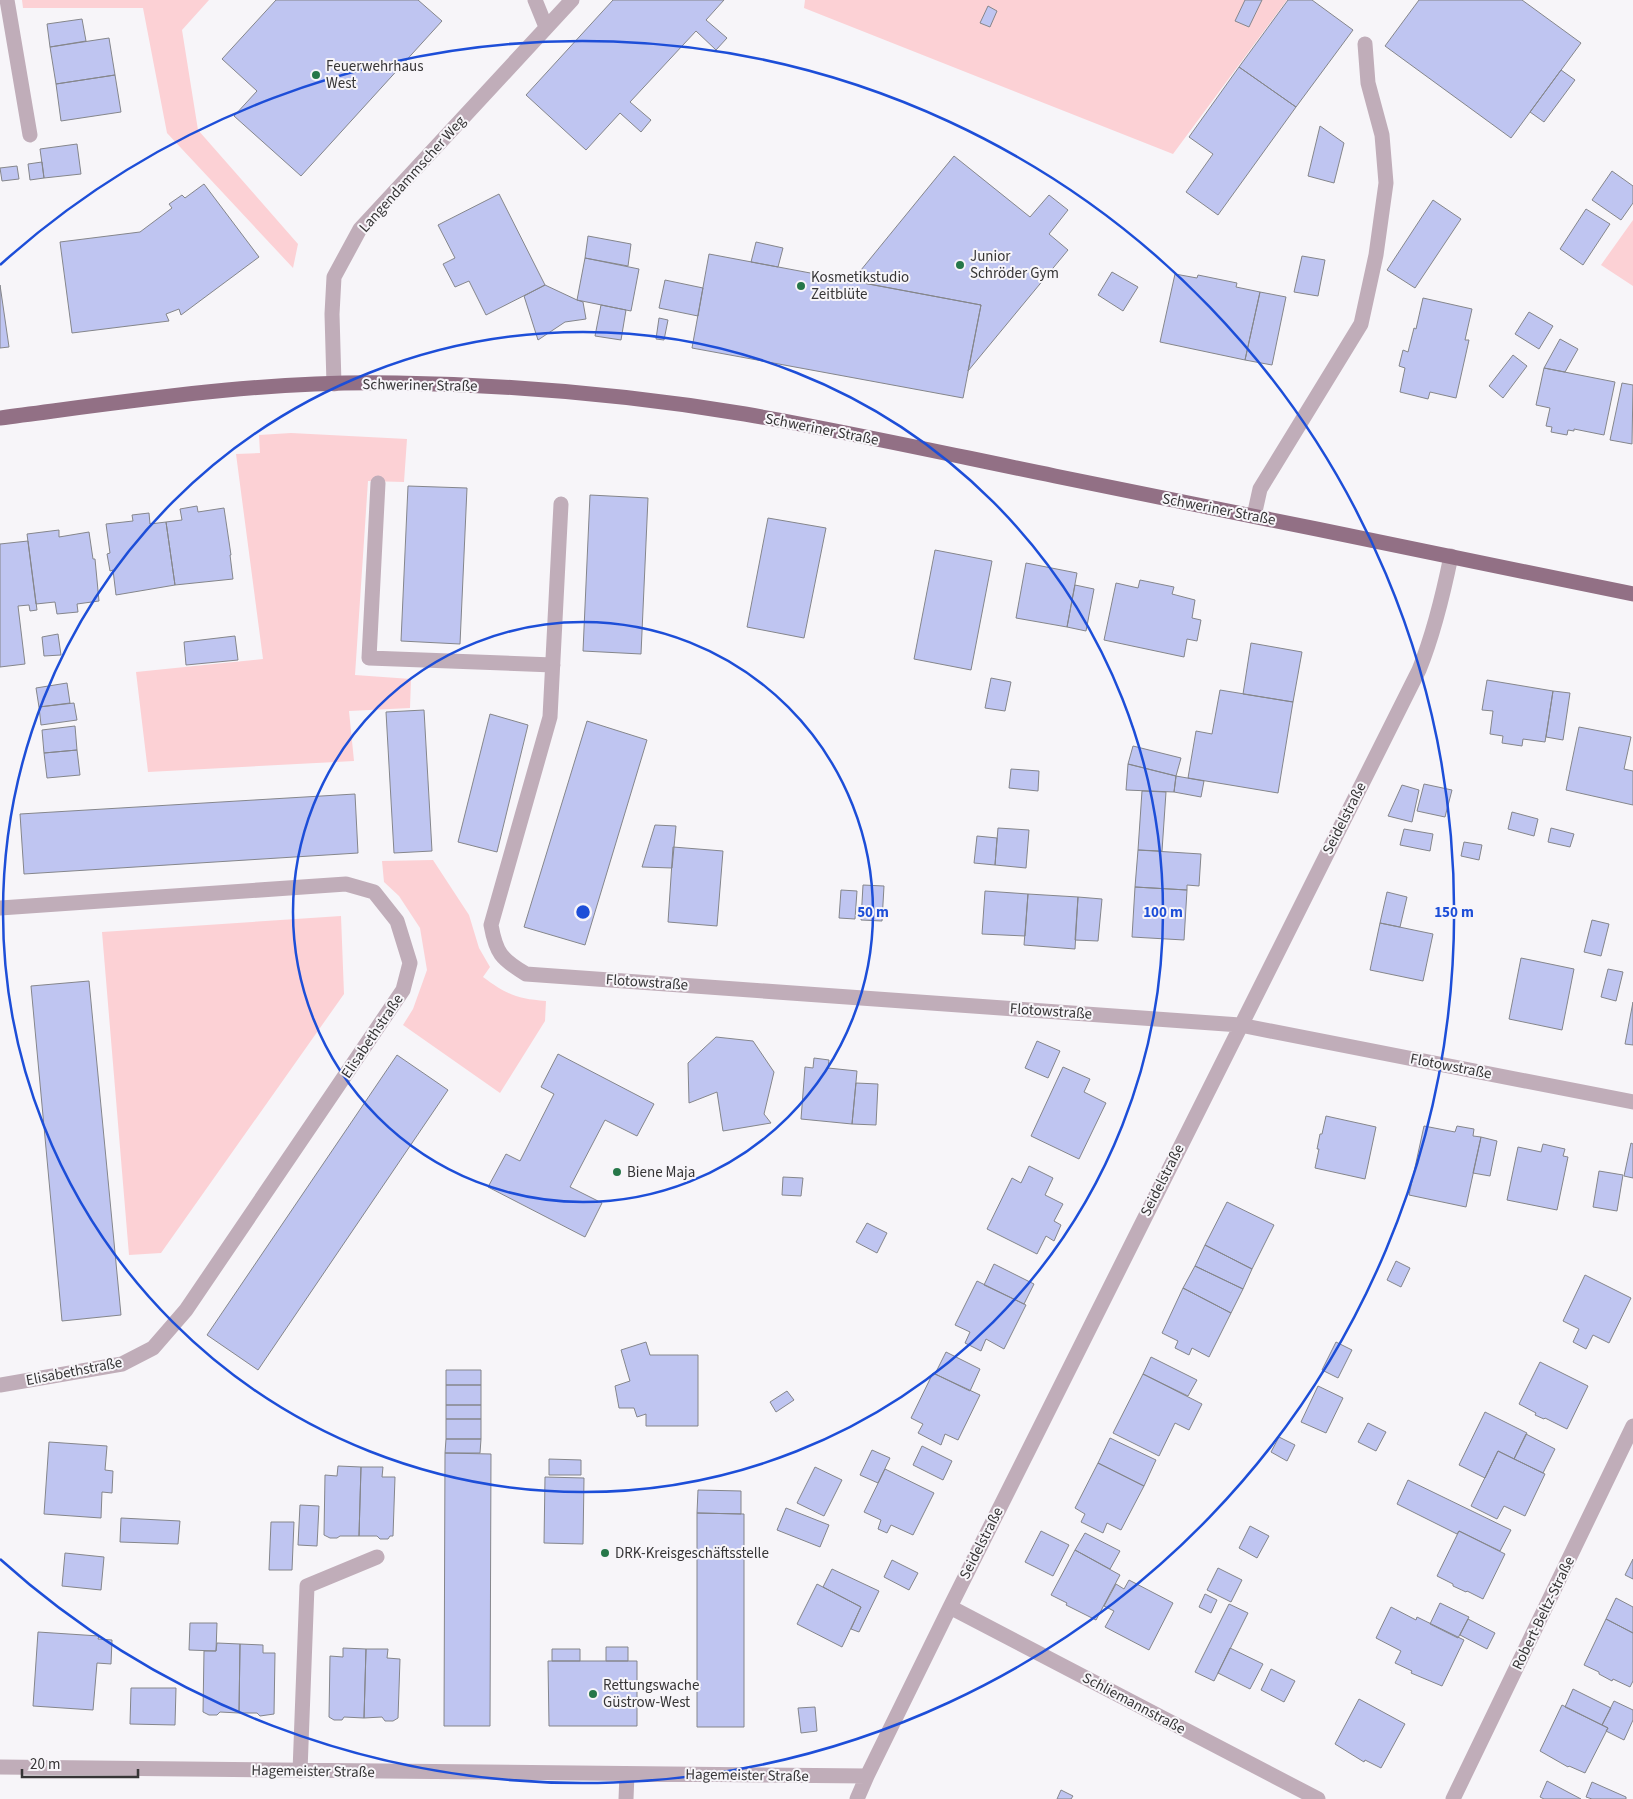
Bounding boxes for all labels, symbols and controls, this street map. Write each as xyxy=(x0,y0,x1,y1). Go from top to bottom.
place label: Feuerwehrhaus West xyxy=(326,56,423,94)
marker: Feuerwehrhaus West xyxy=(310,69,322,81)
street label: Langendammscher Weg xyxy=(354,111,471,237)
place label: Junior Schröder Gym xyxy=(970,246,1059,284)
marker: Junior Schröder Gym xyxy=(954,259,966,271)
place label: Kosmetikstudio Zeitblüte xyxy=(811,267,909,305)
marker: Kosmetikstudio Zeitblüte xyxy=(795,280,807,292)
street label: Schweriner Straße xyxy=(362,374,478,397)
street label: Schweriner Straße xyxy=(763,408,880,451)
street label: Schweriner Straße xyxy=(1160,488,1277,531)
street label: Seidelstraße xyxy=(1317,779,1372,858)
text: 50 m xyxy=(857,902,889,923)
text: 100 m xyxy=(1143,902,1183,923)
text: 150 m xyxy=(1434,902,1474,923)
centre of rings xyxy=(574,903,592,921)
street label: Flotowstraße xyxy=(605,969,689,996)
street label: Elisabethstraße xyxy=(336,990,408,1083)
street label: Flotowstraße xyxy=(1009,998,1093,1025)
street label: Flotowstraße xyxy=(1408,1048,1493,1085)
street label: Seidelstraße xyxy=(1135,1141,1190,1220)
place label: Biene Maja xyxy=(627,1162,695,1183)
marker: Biene Maja xyxy=(611,1166,623,1178)
street label: Elisabethstraße xyxy=(24,1352,124,1391)
street label: Seidelstraße xyxy=(954,1504,1009,1583)
place label: DRK-Kreisgeschäftsstelle xyxy=(615,1543,769,1564)
marker: DRK-Kreisgeschäftsstelle xyxy=(599,1547,611,1559)
street label: Robert-Beltz-Straße xyxy=(1507,1553,1580,1673)
street label: Schliemannstraße xyxy=(1079,1667,1189,1739)
place label: Rettungswache Güstrow-West xyxy=(603,1675,699,1713)
marker: Rettungswache Güstrow-West xyxy=(587,1688,599,1700)
scale bar xyxy=(22,1746,139,1778)
text: 20 m xyxy=(30,1754,60,1775)
street label: Hagemeister Straße xyxy=(251,1760,375,1783)
street label: Hagemeister Straße xyxy=(685,1764,809,1787)

